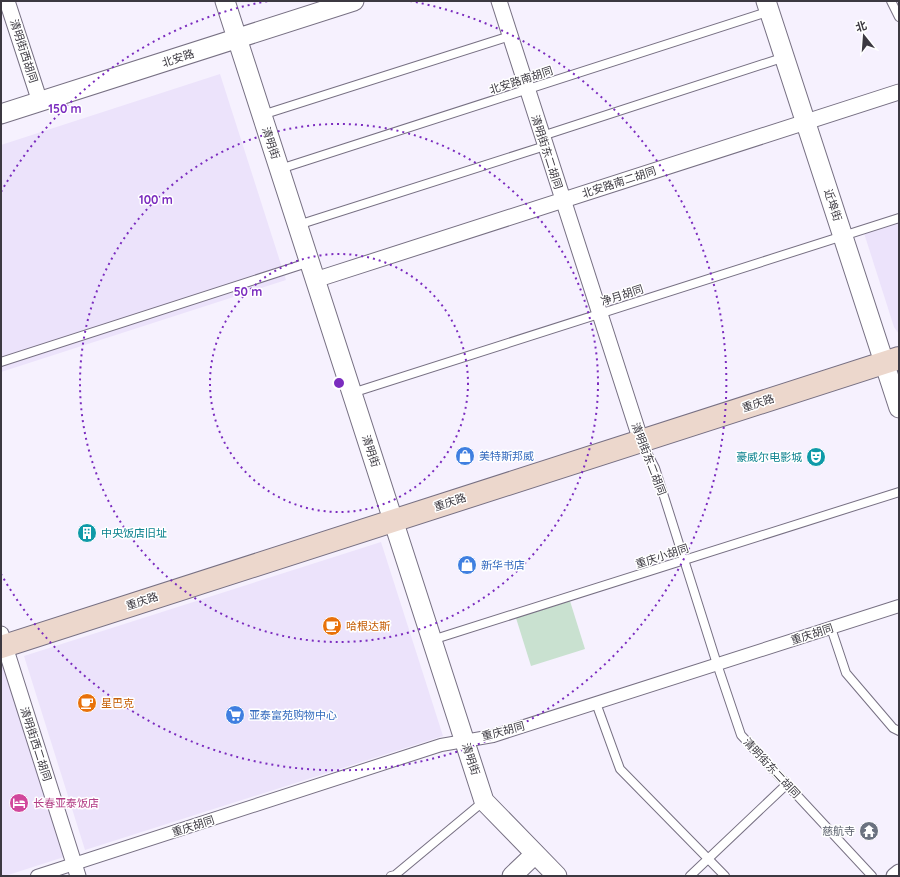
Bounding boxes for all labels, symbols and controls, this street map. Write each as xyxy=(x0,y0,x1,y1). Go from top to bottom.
north arrow xyxy=(844,16,884,56)
street label: 清明街西胡同 xyxy=(7,17,41,85)
text: 北 xyxy=(854,18,868,35)
street label: 北安路 xyxy=(160,46,196,70)
street label: 北安路南胡同 xyxy=(487,63,555,97)
text: 150 m xyxy=(48,101,82,116)
street label: 清明街东二胡同 xyxy=(528,113,566,191)
street label: 清明街 xyxy=(259,125,283,161)
street label: 北安路南二胡同 xyxy=(580,163,658,201)
street label: 近埠街 xyxy=(821,187,845,223)
text: 100 m xyxy=(139,192,173,207)
street label: 净月胡同 xyxy=(599,282,645,308)
text: 50 m xyxy=(234,284,262,299)
centre of rings xyxy=(332,376,346,390)
street label: 重庆路 xyxy=(740,391,776,415)
street label: 清明街东二胡同 xyxy=(629,421,669,497)
street label: 清明街 xyxy=(359,433,383,469)
shop icon: 美特斯邦威 xyxy=(454,445,476,467)
theatre icon: 豪威尔电影城 xyxy=(805,446,827,468)
place label: 美特斯邦威 xyxy=(479,449,534,463)
place label: 豪威尔电影城 xyxy=(736,450,802,464)
street label: 重庆路 xyxy=(432,490,468,514)
building icon: 中央饭店旧址 xyxy=(76,522,98,544)
place label: 中央饭店旧址 xyxy=(101,526,167,540)
street label: 重庆小胡同 xyxy=(634,541,690,571)
shop icon: 新华书店 xyxy=(456,554,478,576)
place label: 新华书店 xyxy=(481,558,525,572)
street label: 重庆路 xyxy=(124,589,160,613)
cafe icon: 哈根达斯 xyxy=(321,615,343,637)
place label: 哈根达斯 xyxy=(346,619,390,633)
street label: 重庆胡同 xyxy=(789,621,835,647)
cafe icon: 星巴克 xyxy=(76,692,98,714)
place label: 星巴克 xyxy=(101,696,134,710)
supermarket icon: 亚泰富苑购物中心 xyxy=(224,704,246,726)
street label: 清明街西二胡同 xyxy=(17,705,55,783)
place label: 亚泰富苑购物中心 xyxy=(249,708,337,722)
street label: 重庆胡同 xyxy=(480,719,526,743)
street label: 清明街东二胡同 xyxy=(741,735,803,801)
street label: 清明街 xyxy=(459,741,483,777)
hotel icon: 长春亚泰饭店 xyxy=(8,792,30,814)
place label: 长春亚泰饭店 xyxy=(33,796,99,810)
street label: 重庆胡同 xyxy=(170,813,216,839)
temple icon: 慈航寺 xyxy=(858,820,880,842)
place label: 慈航寺 xyxy=(822,824,855,838)

